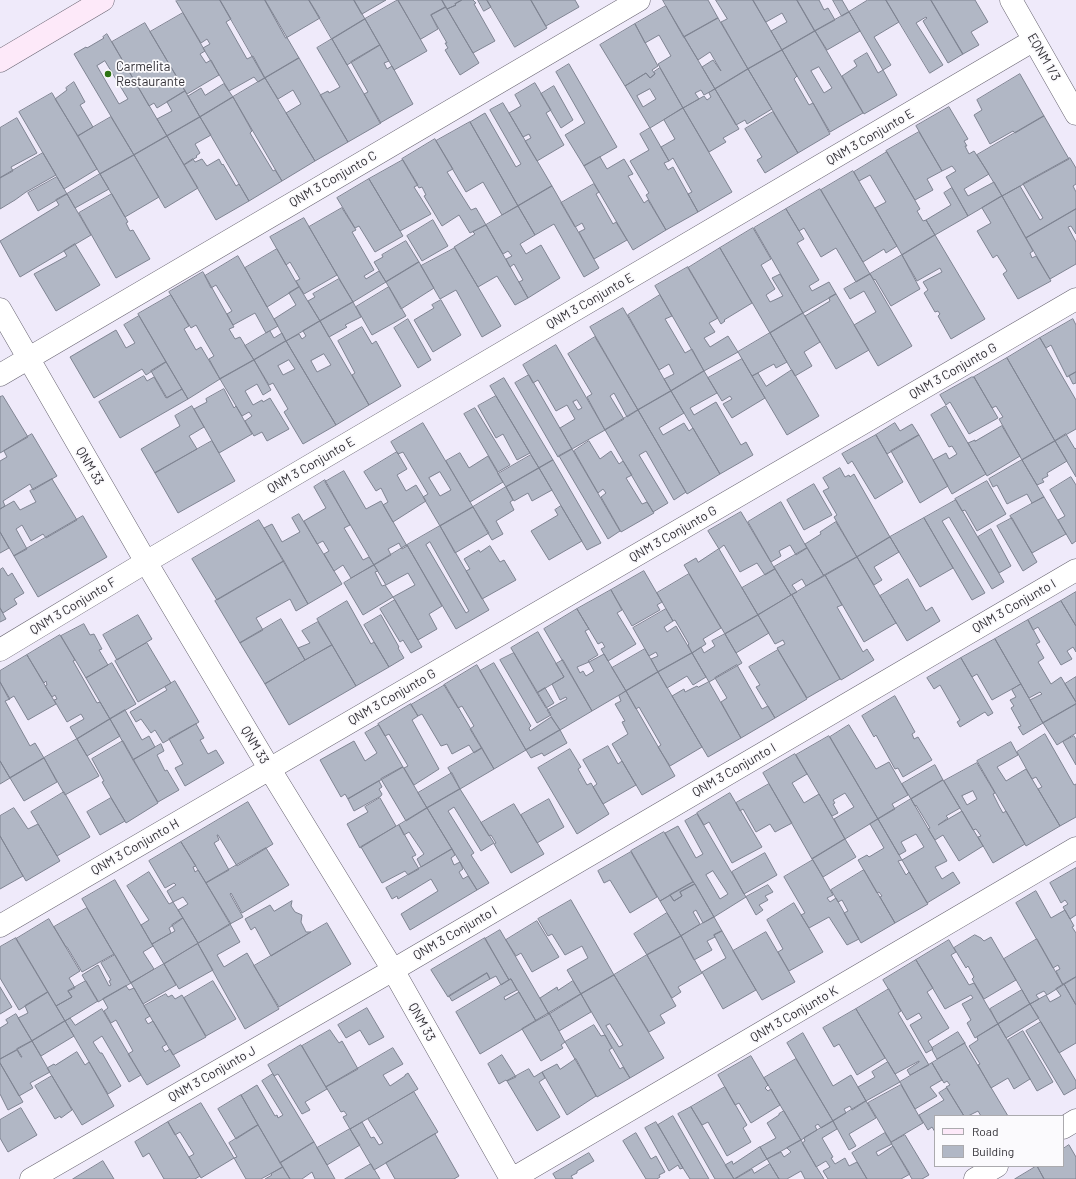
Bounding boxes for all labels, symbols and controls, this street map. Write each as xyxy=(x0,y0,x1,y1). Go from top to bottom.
street label: EQNM 1/3 xyxy=(1024,30,1064,84)
place label: Carmelita Restaurante xyxy=(116,59,185,90)
marker: Carmelita Restaurante xyxy=(103,69,113,79)
street label: QNM 3 Conjunto E xyxy=(823,106,917,168)
street label: QNM 3 Conjunto C xyxy=(286,148,380,210)
street label: QNM 3 Conjunto E xyxy=(543,270,637,332)
street label: QNM 3 Conjunto G xyxy=(906,340,1000,402)
street label: QNM 3 Conjunto E xyxy=(264,434,358,496)
street label: QNM 33 xyxy=(73,444,107,488)
street label: QNM 3 Conjunto G xyxy=(626,503,720,565)
street label: QNM 3 Conjunto F xyxy=(27,574,119,638)
street label: QNM 3 Conjunto I xyxy=(969,576,1059,636)
street label: QNM 3 Conjunto G xyxy=(345,666,439,728)
street label: QNM 33 xyxy=(238,723,272,767)
street label: QNM 3 Conjunto I xyxy=(689,740,779,800)
street label: QNM 3 Conjunto H xyxy=(88,815,182,879)
street label: QNM 3 Conjunto I xyxy=(410,903,500,963)
street label: QNM 3 Conjunto K xyxy=(747,983,841,1045)
street label: QNM 33 xyxy=(405,1000,439,1044)
street label: QNM 3 Conjunto J xyxy=(166,1043,258,1105)
legend xyxy=(934,1115,1064,1167)
text: Road xyxy=(972,1124,999,1138)
text: Building xyxy=(972,1144,1014,1158)

